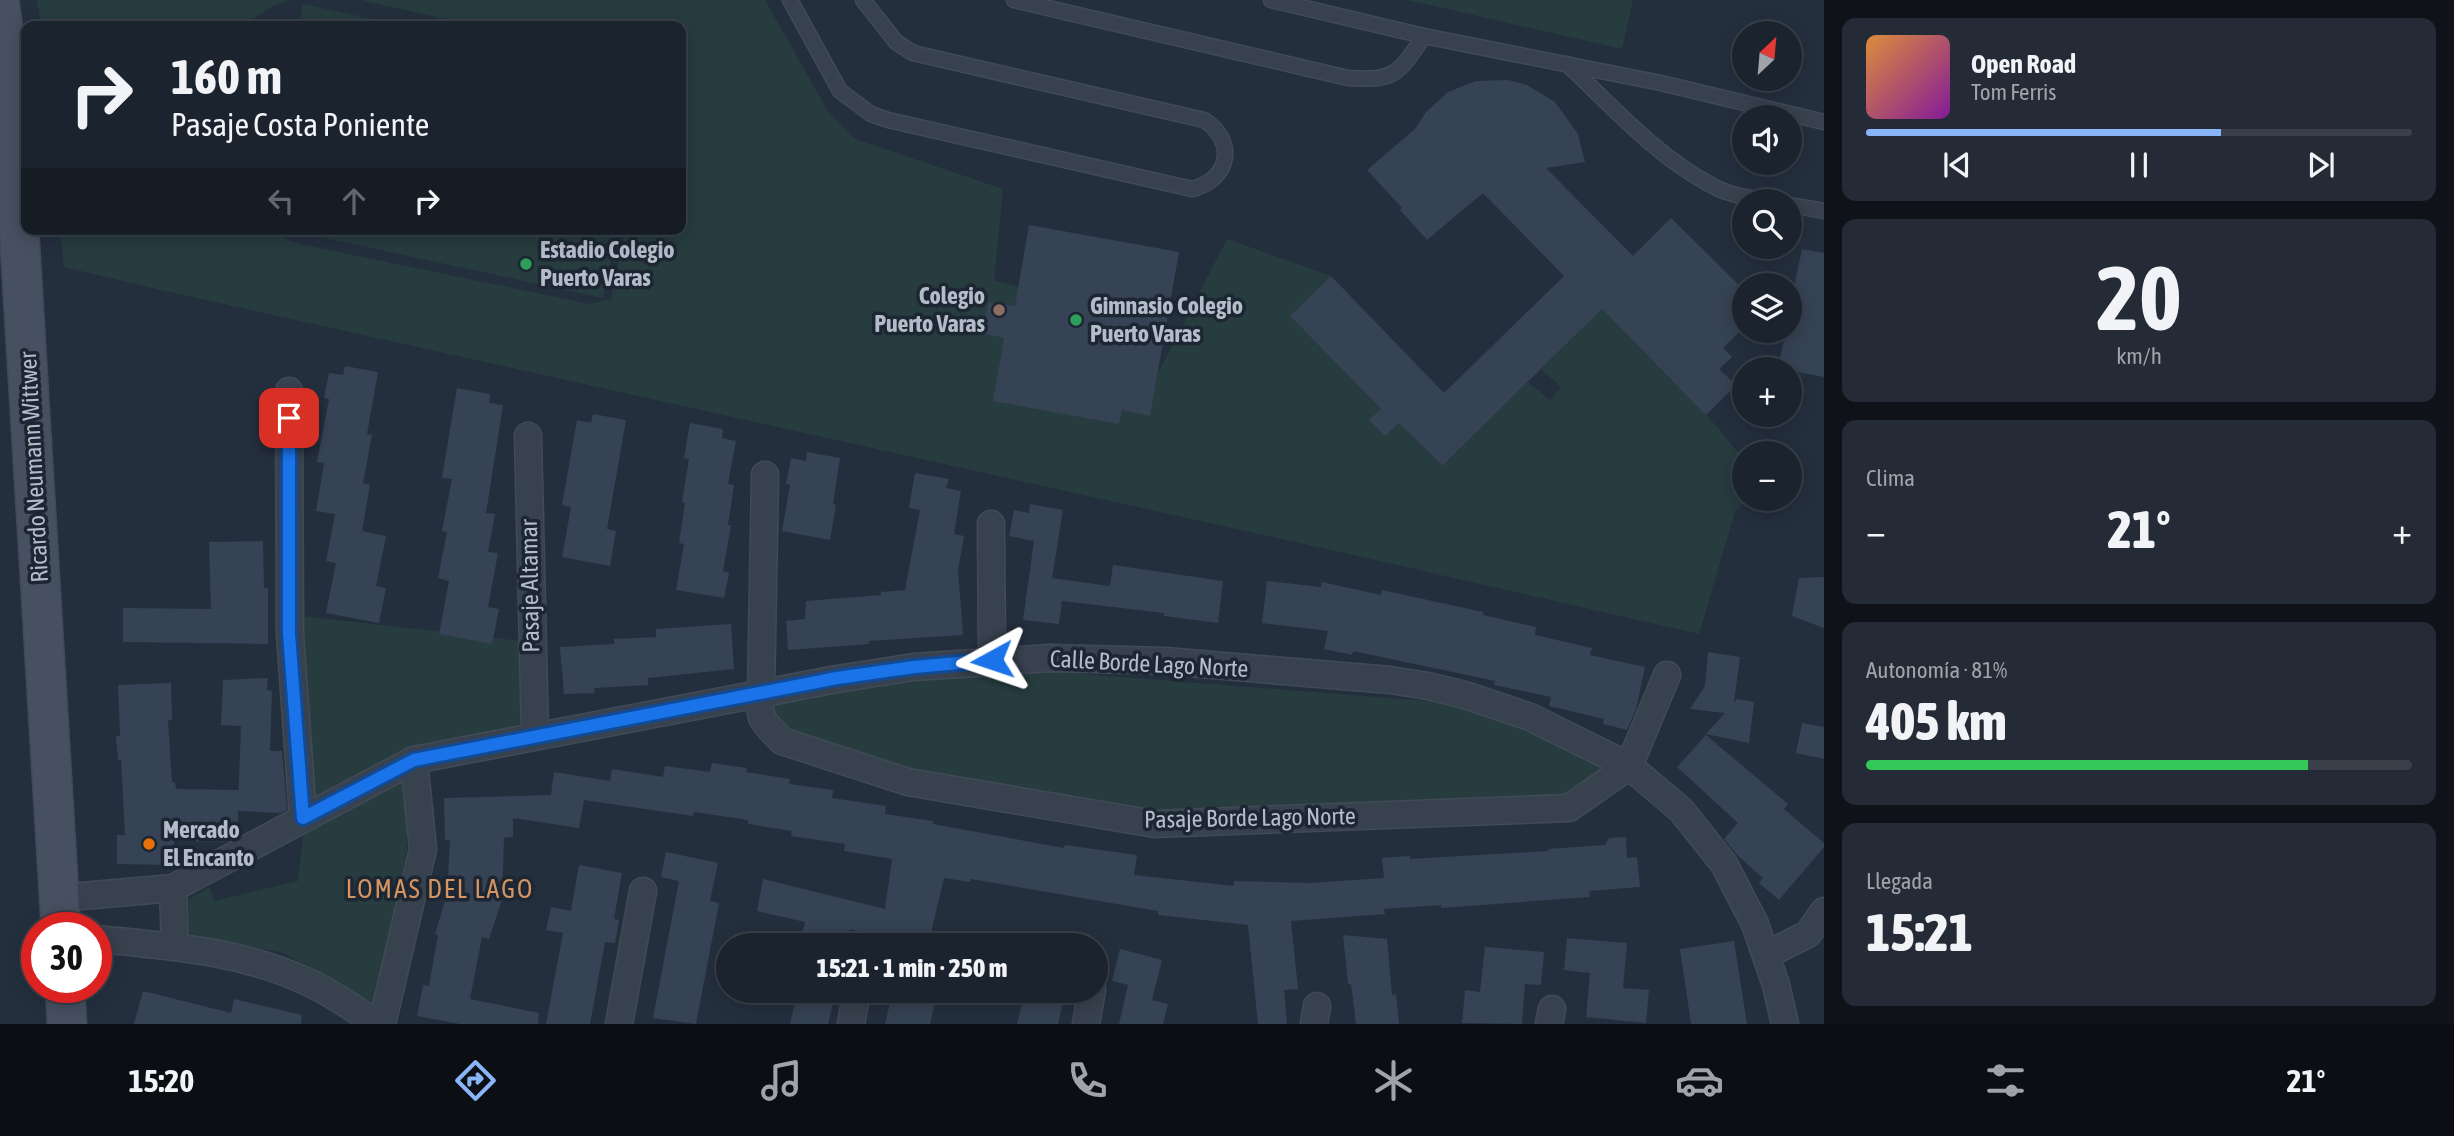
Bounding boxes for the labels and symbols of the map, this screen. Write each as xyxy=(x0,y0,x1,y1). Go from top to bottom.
north arrow xyxy=(1732,21,1802,91)
place label: Estadio Colegio Puerto Varas xyxy=(540,236,674,291)
marker: Estadio Colegio Puerto Varas xyxy=(518,256,534,272)
place label: Colegio Puerto Varas xyxy=(874,282,986,337)
place label: Gimnasio Colegio Puerto Varas xyxy=(1090,292,1243,347)
marker: Colegio Puerto Varas xyxy=(991,302,1007,318)
marker: Gimnasio Colegio Puerto Varas xyxy=(1068,312,1084,328)
street label: Ricardo Neumann Wittwer xyxy=(14,350,53,583)
pin xyxy=(259,388,319,448)
street label: Pasaje Altamar xyxy=(515,518,544,653)
position arrow xyxy=(955,623,1029,697)
street label: Calle Borde Lago Norte xyxy=(1049,645,1249,682)
street label: Pasaje Borde Lago Norte xyxy=(1144,802,1356,833)
place label: Mercado El Encanto xyxy=(163,816,254,871)
marker: Mercado El Encanto xyxy=(141,836,157,852)
district label: LOMAS DEL LAGO xyxy=(346,874,534,904)
speed limit sign: 30 xyxy=(21,912,112,1003)

